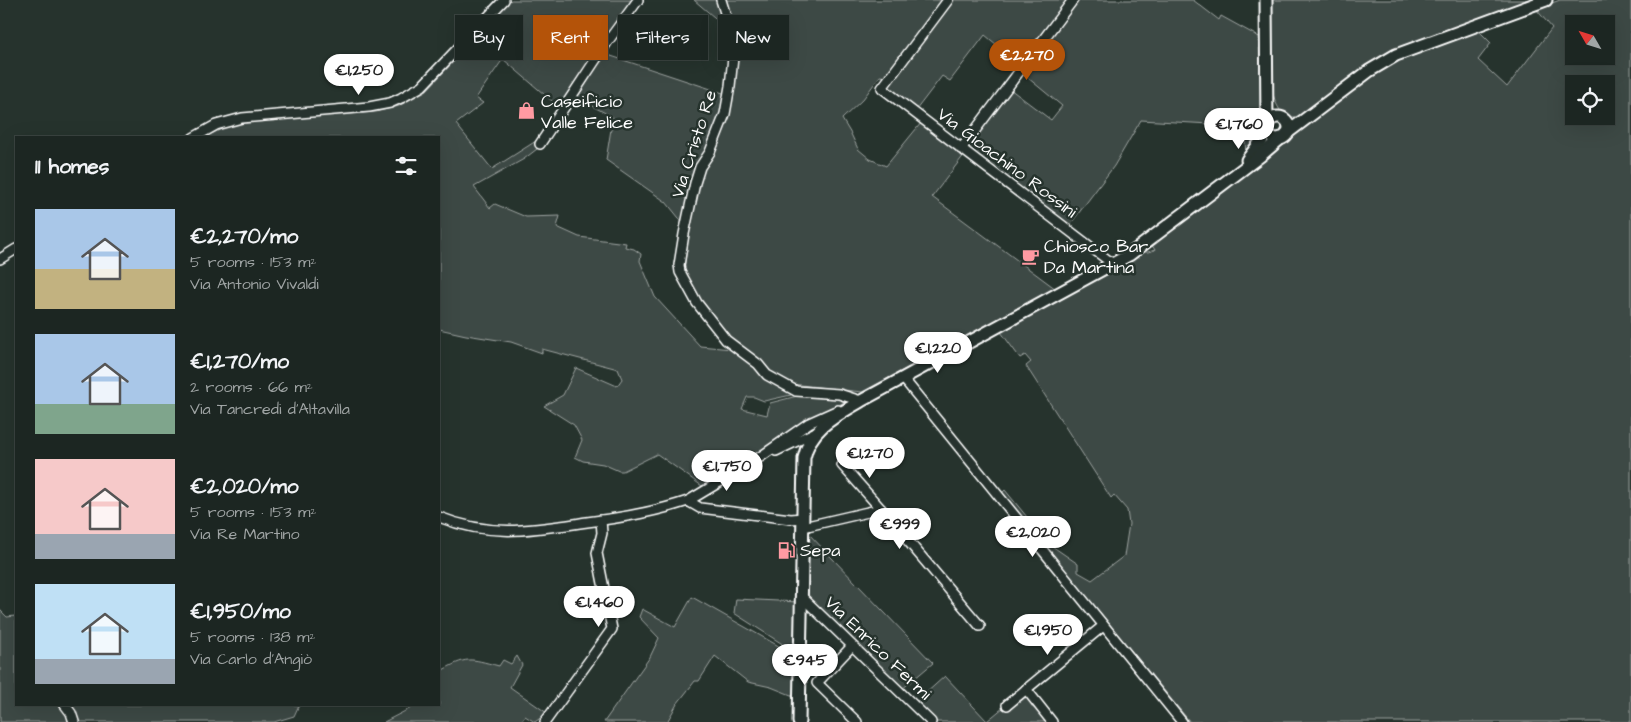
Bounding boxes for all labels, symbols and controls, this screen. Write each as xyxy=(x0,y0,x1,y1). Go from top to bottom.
chip: Buy xyxy=(455,15,523,60)
chip: Rent xyxy=(533,15,608,60)
chip: Filters xyxy=(618,15,708,60)
chip: New xyxy=(718,15,789,60)
north arrow xyxy=(1565,15,1615,65)
map controls xyxy=(1565,15,1615,125)
pin: €2,270 xyxy=(986,38,1068,81)
text: €2,270 xyxy=(1000,44,1054,66)
pin: €1,250 xyxy=(318,54,400,96)
text: €1,250 xyxy=(335,59,383,81)
button: locate xyxy=(1565,75,1615,125)
street label: Via Cristo Re xyxy=(665,87,723,201)
place label: Caseificio Valle Felice xyxy=(541,89,633,135)
shop icon: Caseificio Valle Felice xyxy=(517,101,537,121)
street label: Via Gioachino Rossini xyxy=(932,102,1082,224)
pin: €1,760 xyxy=(1198,108,1280,150)
text: €1,760 xyxy=(1215,113,1263,135)
text: 11 homes xyxy=(35,152,109,181)
icon: filters xyxy=(392,152,420,180)
text: €2,270/mo xyxy=(190,222,298,251)
icon: home xyxy=(75,229,135,289)
place label: Chiosco Bar Da Martina xyxy=(1044,234,1148,280)
cafe icon: Chiosco Bar Da Martina xyxy=(1020,246,1040,266)
text: 5 rooms · 153 m² xyxy=(190,251,316,273)
text: Via Antonio Vivaldi xyxy=(190,273,319,295)
pin: €1,220 xyxy=(897,332,979,374)
text: €1,220 xyxy=(915,337,961,359)
text: €1,270/mo xyxy=(190,347,289,376)
icon: home xyxy=(75,354,135,414)
text: 2 rooms · 66 m² xyxy=(190,376,313,398)
text: Via Tancredi d'Altavilla xyxy=(190,398,350,420)
pin: €1,270 xyxy=(829,436,911,479)
text: €1,270 xyxy=(847,442,893,464)
pin: €1,750 xyxy=(686,450,768,492)
text: €1,750 xyxy=(703,455,751,477)
text: €2,020/mo xyxy=(190,472,299,501)
icon: home xyxy=(75,479,135,539)
text: 5 rooms · 153 m² xyxy=(190,501,316,523)
pin: €999 xyxy=(870,508,930,550)
text: €999 xyxy=(880,513,920,535)
pin: €2,020 xyxy=(992,516,1074,558)
text: €2,020 xyxy=(1006,521,1060,543)
text: Via Re Martino xyxy=(190,523,300,545)
place label: Sepa xyxy=(800,538,840,563)
fuel station icon: Sepa xyxy=(776,540,796,560)
pin: €1,460 xyxy=(558,586,640,628)
street label: Via Enrico Fermi xyxy=(819,590,937,706)
text: €1,460 xyxy=(575,591,623,613)
text: €1,950/mo xyxy=(190,597,291,626)
icon: home xyxy=(75,604,135,664)
pin: €1,950 xyxy=(1007,614,1089,656)
text: €1,950 xyxy=(1024,619,1072,641)
text: 5 rooms · 138 m² xyxy=(190,626,316,648)
pin: €945 xyxy=(775,644,835,686)
text: Via Carlo d'Angiò xyxy=(190,648,312,670)
text: €945 xyxy=(783,649,827,671)

